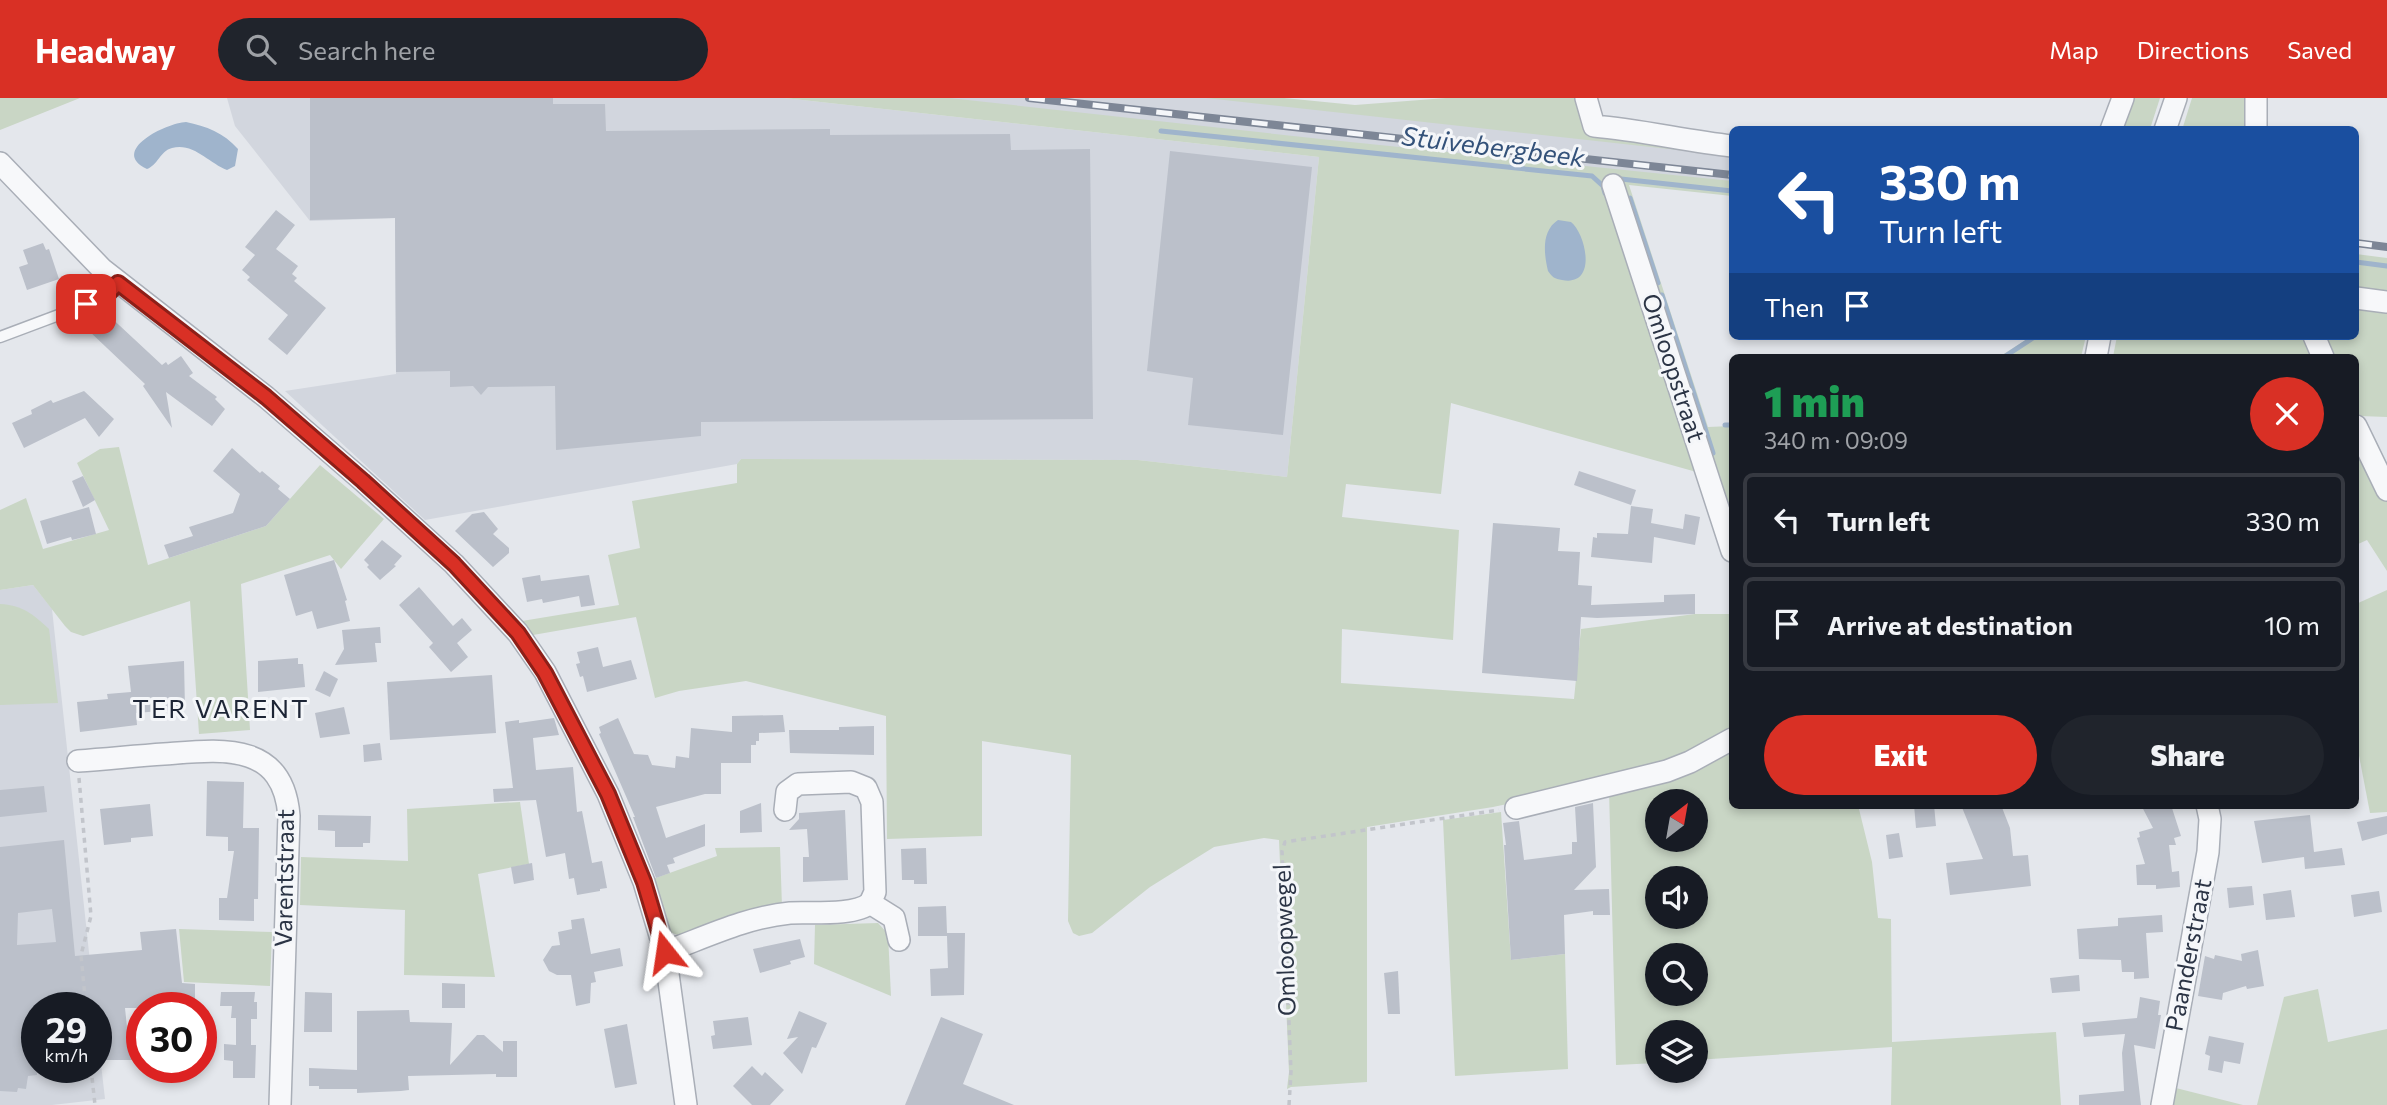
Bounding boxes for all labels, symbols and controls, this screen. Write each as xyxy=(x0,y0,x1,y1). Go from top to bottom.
search box xyxy=(218,18,708,81)
text: Headway xyxy=(35,29,176,70)
icon: search xyxy=(242,30,280,68)
text: Search here xyxy=(298,34,436,65)
text: Map xyxy=(2049,35,2099,64)
text: Directions xyxy=(2137,35,2249,64)
text: Saved xyxy=(2287,35,2352,64)
water label: Stuivebergbeek xyxy=(1400,119,1587,172)
text: 330 m xyxy=(1879,150,2020,210)
icon: left xyxy=(1764,154,1855,245)
text: Turn left xyxy=(1879,210,2003,250)
pin xyxy=(56,274,116,334)
icon: arrive xyxy=(67,285,105,323)
icon: arrive xyxy=(1838,287,1876,325)
street label: Omloopstraat xyxy=(1637,290,1712,446)
text: Then xyxy=(1764,291,1824,322)
text: 1 min xyxy=(1764,374,1865,426)
button: close xyxy=(2250,377,2324,451)
text: 340 m · 09:09 xyxy=(1764,426,1908,454)
icon: left xyxy=(1768,501,1806,539)
text: Turn left xyxy=(1827,505,1930,536)
text: 330 m xyxy=(2246,505,2320,536)
icon: arrive xyxy=(1768,605,1806,643)
text: Arrive at destination xyxy=(1827,609,2073,640)
text: 10 m xyxy=(2264,609,2320,640)
district label: TER VARENT xyxy=(132,692,310,723)
button: Exit xyxy=(1764,715,2037,795)
button: Share xyxy=(2051,715,2324,795)
north arrow xyxy=(1645,789,1708,852)
map controls xyxy=(1645,789,1708,1083)
street label: Varentstraat xyxy=(268,808,299,947)
street label: Omloopwegel xyxy=(1266,863,1301,1017)
button: sound xyxy=(1645,866,1708,929)
street label: Paanderstraat xyxy=(2159,876,2217,1033)
position arrow xyxy=(628,915,702,989)
button: search xyxy=(1645,943,1708,1006)
speed limit sign: 30 xyxy=(126,992,217,1083)
text: 29 xyxy=(46,1007,87,1050)
button: layers xyxy=(1645,1020,1708,1083)
text: km/h xyxy=(45,1044,88,1066)

